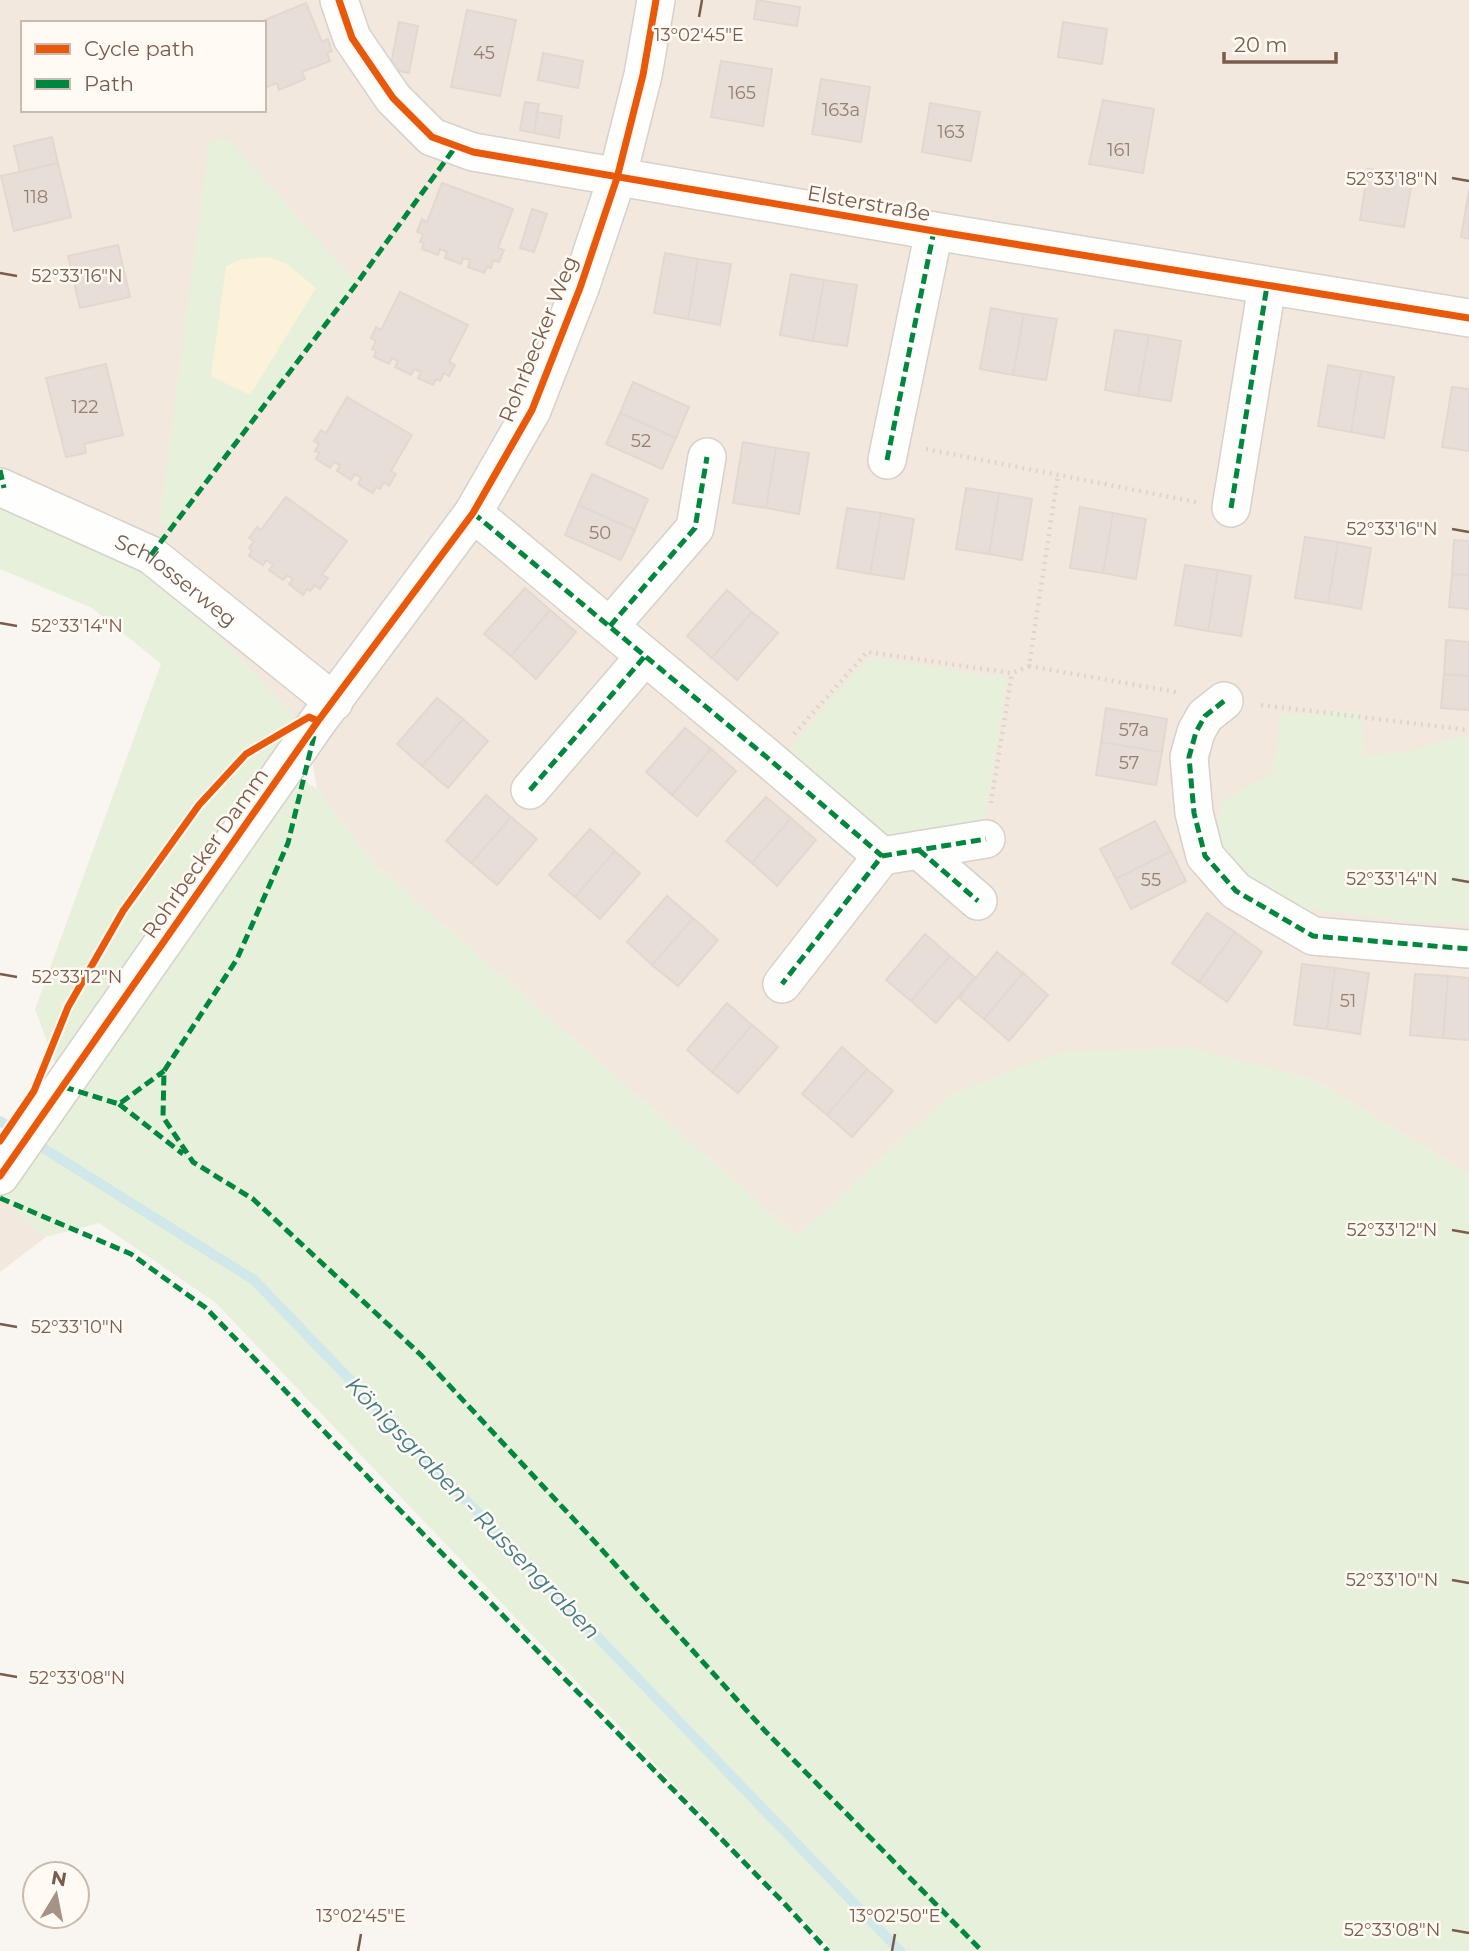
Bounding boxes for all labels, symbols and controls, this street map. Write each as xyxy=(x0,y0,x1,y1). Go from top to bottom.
legend xyxy=(21,21,266,112)
scale bar xyxy=(1224,21,1336,65)
text: 13°02'45"E xyxy=(654,24,744,46)
text: 20 m xyxy=(1234,32,1288,57)
text: Cycle path xyxy=(84,36,195,61)
house number: 45 xyxy=(473,42,495,64)
text: Path xyxy=(84,71,134,96)
house number: 165 xyxy=(728,82,756,104)
house number: 163a xyxy=(822,99,860,121)
house number: 163 xyxy=(937,121,965,143)
house number: 161 xyxy=(1107,139,1131,161)
text: 52°33'18"N xyxy=(1346,168,1438,190)
street label: Elsterstraße xyxy=(805,180,933,226)
house number: 118 xyxy=(24,186,48,208)
street label: Rohrbecker Weg xyxy=(493,252,583,426)
text: 52°33'16"N xyxy=(31,265,123,287)
house number: 122 xyxy=(72,396,98,418)
house number: 52 xyxy=(631,430,651,452)
text: 52°33'16"N xyxy=(1346,518,1438,540)
house number: 50 xyxy=(589,522,611,544)
street label: Schlosserweg xyxy=(111,528,242,632)
text: 52°33'14"N xyxy=(31,615,123,637)
house number: 57a xyxy=(1119,719,1149,741)
house number: 57 xyxy=(1119,752,1139,774)
street label: Rohrbecker Damm xyxy=(137,763,273,943)
text: 52°33'14"N xyxy=(1346,868,1438,890)
house number: 55 xyxy=(1141,869,1161,891)
text: 52°33'12"N xyxy=(32,966,122,988)
house number: 51 xyxy=(1340,990,1356,1012)
text: 52°33'12"N xyxy=(1347,1219,1437,1241)
text: 52°33'10"N xyxy=(31,1316,123,1338)
water label: Königsgraben - Russengraben xyxy=(340,1371,606,1645)
text: 52°33'10"N xyxy=(1346,1569,1438,1591)
text: 52°33'08"N xyxy=(29,1667,125,1689)
north arrow xyxy=(21,1860,91,1930)
text: N xyxy=(49,1866,68,1891)
text: 13°02'45"E xyxy=(316,1905,406,1927)
text: 13°02'50"E xyxy=(850,1905,940,1927)
text: 52°33'08"N xyxy=(1344,1919,1440,1941)

